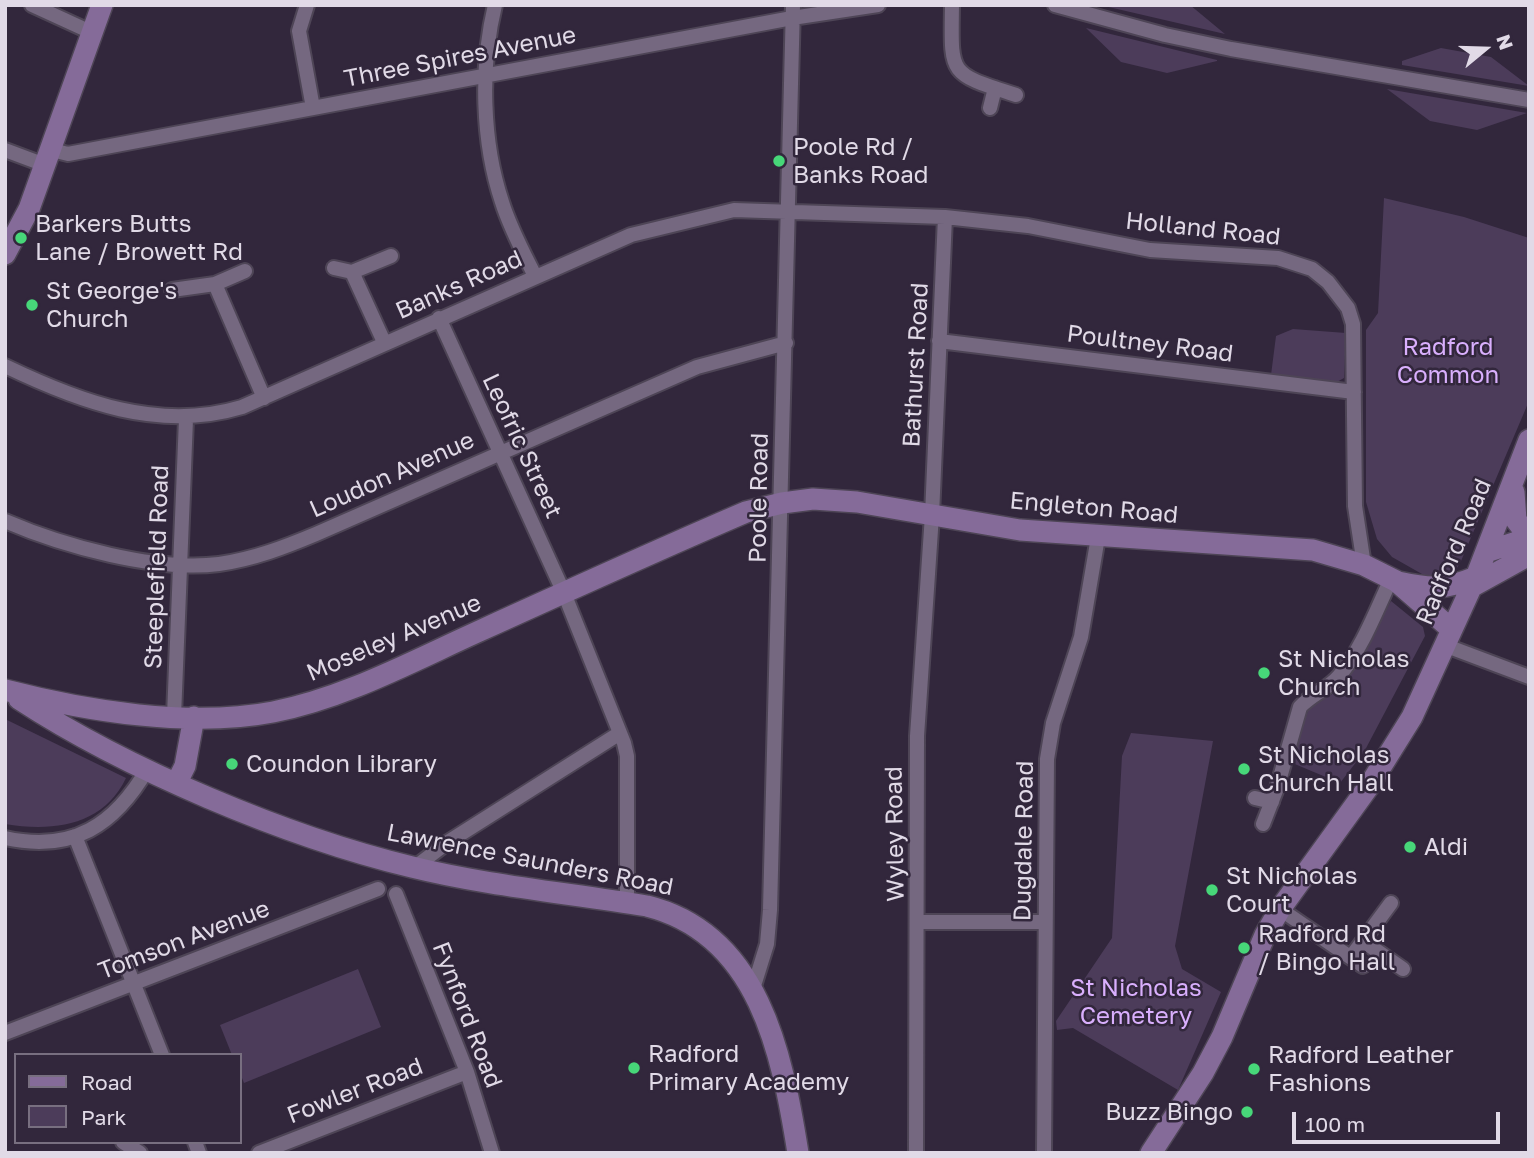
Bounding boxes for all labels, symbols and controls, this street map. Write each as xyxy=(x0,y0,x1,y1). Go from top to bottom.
north arrow xyxy=(1450,14,1520,84)
street label: Three Spires Avenue xyxy=(342,20,578,94)
text: N xyxy=(1492,31,1519,53)
place label: Poole Rd / Banks Road xyxy=(793,133,928,189)
marker: Poole Rd / Banks Road xyxy=(771,153,787,169)
street label: Holland Road xyxy=(1124,207,1282,251)
place label: Barkers Butts Lane / Browett Rd xyxy=(35,210,243,266)
marker: Barkers Butts Lane / Browett Rd xyxy=(13,230,29,246)
street label: Banks Road xyxy=(391,244,527,326)
place label: St George's Church xyxy=(46,277,177,333)
street label: Bathurst Road xyxy=(897,282,935,448)
marker: St George's Church xyxy=(24,297,40,313)
street label: Poultney Road xyxy=(1065,319,1235,369)
park label: Radford Common xyxy=(1397,333,1499,389)
street label: Leofric Street xyxy=(476,369,568,523)
street label: Loudon Avenue xyxy=(305,426,479,524)
street label: Poole Road xyxy=(743,433,775,563)
street label: Steeplefield Road xyxy=(139,464,175,670)
street label: Radford Road xyxy=(1410,475,1498,629)
street label: Engleton Road xyxy=(1009,486,1179,530)
street label: Moseley Avenue xyxy=(302,588,486,688)
place label: St Nicholas Church xyxy=(1278,645,1409,701)
marker: St Nicholas Church xyxy=(1256,665,1272,681)
place label: St Nicholas Church Hall xyxy=(1258,741,1394,797)
place label: Coundon Library xyxy=(246,750,437,778)
marker: Coundon Library xyxy=(224,756,240,772)
street label: Dugdale Road xyxy=(1008,760,1040,922)
marker: St Nicholas Church Hall xyxy=(1236,761,1252,777)
street label: Wyley Road xyxy=(879,766,911,902)
street label: Lawrence Saunders Road xyxy=(384,818,676,902)
place label: Aldi xyxy=(1424,833,1468,861)
marker: Aldi xyxy=(1402,839,1418,855)
place label: St Nicholas Court xyxy=(1226,862,1357,918)
marker: St Nicholas Court xyxy=(1204,882,1220,898)
street label: Tomson Avenue xyxy=(94,894,274,986)
place label: Radford Rd / Bingo Hall xyxy=(1258,920,1395,976)
street label: Fynford Road xyxy=(426,938,508,1092)
marker: Radford Rd / Bingo Hall xyxy=(1236,940,1252,956)
park label: St Nicholas Cemetery xyxy=(1070,974,1202,1030)
place label: Radford Primary Academy xyxy=(648,1040,849,1096)
place label: Radford Leather Fashions xyxy=(1268,1041,1454,1097)
street label: Fowler Road xyxy=(283,1052,427,1130)
legend xyxy=(14,1053,242,1144)
marker: Radford Primary Academy xyxy=(626,1060,642,1076)
marker: Radford Leather Fashions xyxy=(1246,1061,1262,1077)
text: Road xyxy=(81,1069,132,1095)
place label: Buzz Bingo xyxy=(1105,1098,1233,1126)
scale bar xyxy=(1296,1098,1504,1142)
text: Park xyxy=(81,1104,126,1130)
marker: Buzz Bingo xyxy=(1239,1104,1255,1120)
text: 100 m xyxy=(1305,1111,1365,1137)

